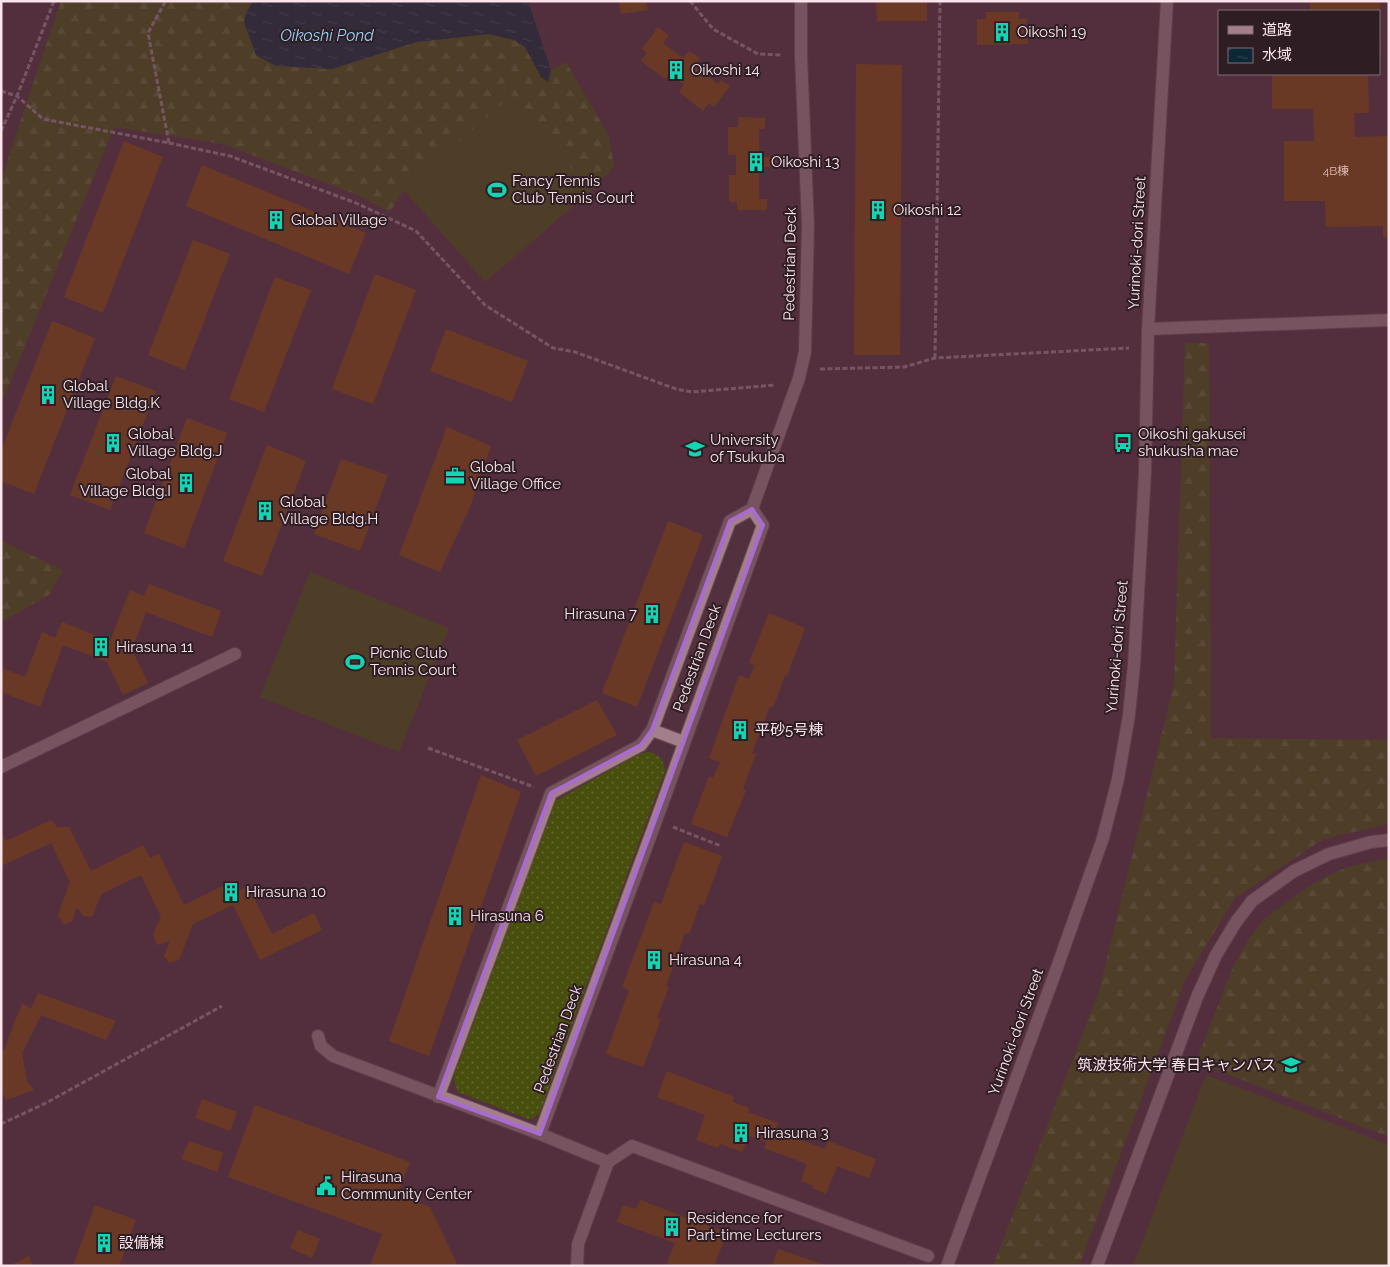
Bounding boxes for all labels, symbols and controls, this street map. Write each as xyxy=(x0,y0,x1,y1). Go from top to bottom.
legend xyxy=(1218,10,1380,75)
building icon: Oikoshi 19 xyxy=(991,21,1013,43)
text: 道路 xyxy=(1262,21,1292,39)
place label: Oikoshi 19 xyxy=(1017,23,1087,41)
water label: Oikoshi Pond xyxy=(280,26,374,45)
text: 水域 xyxy=(1262,46,1292,64)
building icon: Oikoshi 14 xyxy=(665,59,687,81)
place label: Oikoshi 14 xyxy=(691,61,760,79)
building icon: Oikoshi 13 xyxy=(745,151,767,173)
place label: Oikoshi 13 xyxy=(771,153,840,171)
house number: 4B棟 xyxy=(1323,164,1349,178)
place label: Fancy Tennis Club Tennis Court xyxy=(512,172,634,207)
street label: Yurinoki-dori Street xyxy=(1125,176,1149,310)
sports icon: Fancy Tennis Club Tennis Court xyxy=(486,179,508,201)
building icon: Oikoshi 12 xyxy=(867,199,889,221)
place label: Oikoshi 12 xyxy=(893,201,962,219)
street label: Pedestrian Deck xyxy=(780,207,800,321)
building icon: Global Village xyxy=(265,209,287,231)
place label: Global Village xyxy=(291,211,387,229)
place label: Global Village Bldg.K xyxy=(63,377,160,412)
building icon: Global Village Bldg.K xyxy=(37,384,59,406)
place label: Global Village Bldg.J xyxy=(128,425,222,460)
place label: Oikoshi gakusei shukusha mae xyxy=(1138,425,1246,460)
place label: University of Tsukuba xyxy=(710,431,785,466)
building icon: Global Village Bldg.J xyxy=(102,432,124,454)
bus stop icon: Oikoshi gakusei shukusha mae xyxy=(1112,432,1134,454)
school or university icon: University of Tsukuba xyxy=(684,438,706,460)
place label: Global Village Office xyxy=(470,458,561,493)
place label: Global Village Bldg.I xyxy=(80,465,172,500)
office icon: Global Village Office xyxy=(444,465,466,487)
building icon: Global Village Bldg.I xyxy=(175,472,197,494)
place label: Global Village Bldg.H xyxy=(280,493,378,528)
building icon: Global Village Bldg.H xyxy=(254,500,276,522)
street label: Yurinoki-dori Street xyxy=(1102,580,1132,714)
street label: Pedestrian Deck xyxy=(669,602,725,714)
building icon: Hirasuna 7 xyxy=(641,603,663,625)
place label: Hirasuna 7 xyxy=(564,605,637,623)
building icon: Hirasuna 11 xyxy=(90,636,112,658)
place label: Hirasuna 11 xyxy=(116,638,194,656)
place label: Picnic Club Tennis Court xyxy=(370,644,457,679)
sports icon: Picnic Club Tennis Court xyxy=(344,651,366,673)
building icon: 平砂5号棟 xyxy=(729,719,751,741)
place label: 平砂5号棟 xyxy=(755,721,823,739)
building icon: Hirasuna 10 xyxy=(220,881,242,903)
place label: Hirasuna 10 xyxy=(246,883,326,901)
building icon: Hirasuna 6 xyxy=(444,905,466,927)
place label: Hirasuna 6 xyxy=(470,907,544,925)
building icon: Hirasuna 4 xyxy=(643,949,665,971)
place label: Hirasuna 4 xyxy=(669,951,742,969)
street label: Yurinoki-dori Street xyxy=(985,966,1047,1098)
street label: Pedestrian Deck xyxy=(530,983,586,1095)
school or university icon: 筑波技術大学 春日キャンパス xyxy=(1280,1054,1302,1076)
place label: 筑波技術大学 春日キャンパス xyxy=(1077,1056,1276,1074)
building icon: Hirasuna 3 xyxy=(730,1122,752,1144)
place label: Hirasuna 3 xyxy=(756,1124,829,1142)
place label: Hirasuna Community Center xyxy=(341,1168,473,1203)
public building icon: Hirasuna Community Center xyxy=(315,1175,337,1197)
place label: Residence for Part-time Lecturers xyxy=(687,1209,822,1244)
building icon: Residence for Part-time Lecturers xyxy=(661,1216,683,1238)
building icon: 設備棟 xyxy=(93,1232,115,1254)
place label: 設備棟 xyxy=(119,1234,164,1252)

